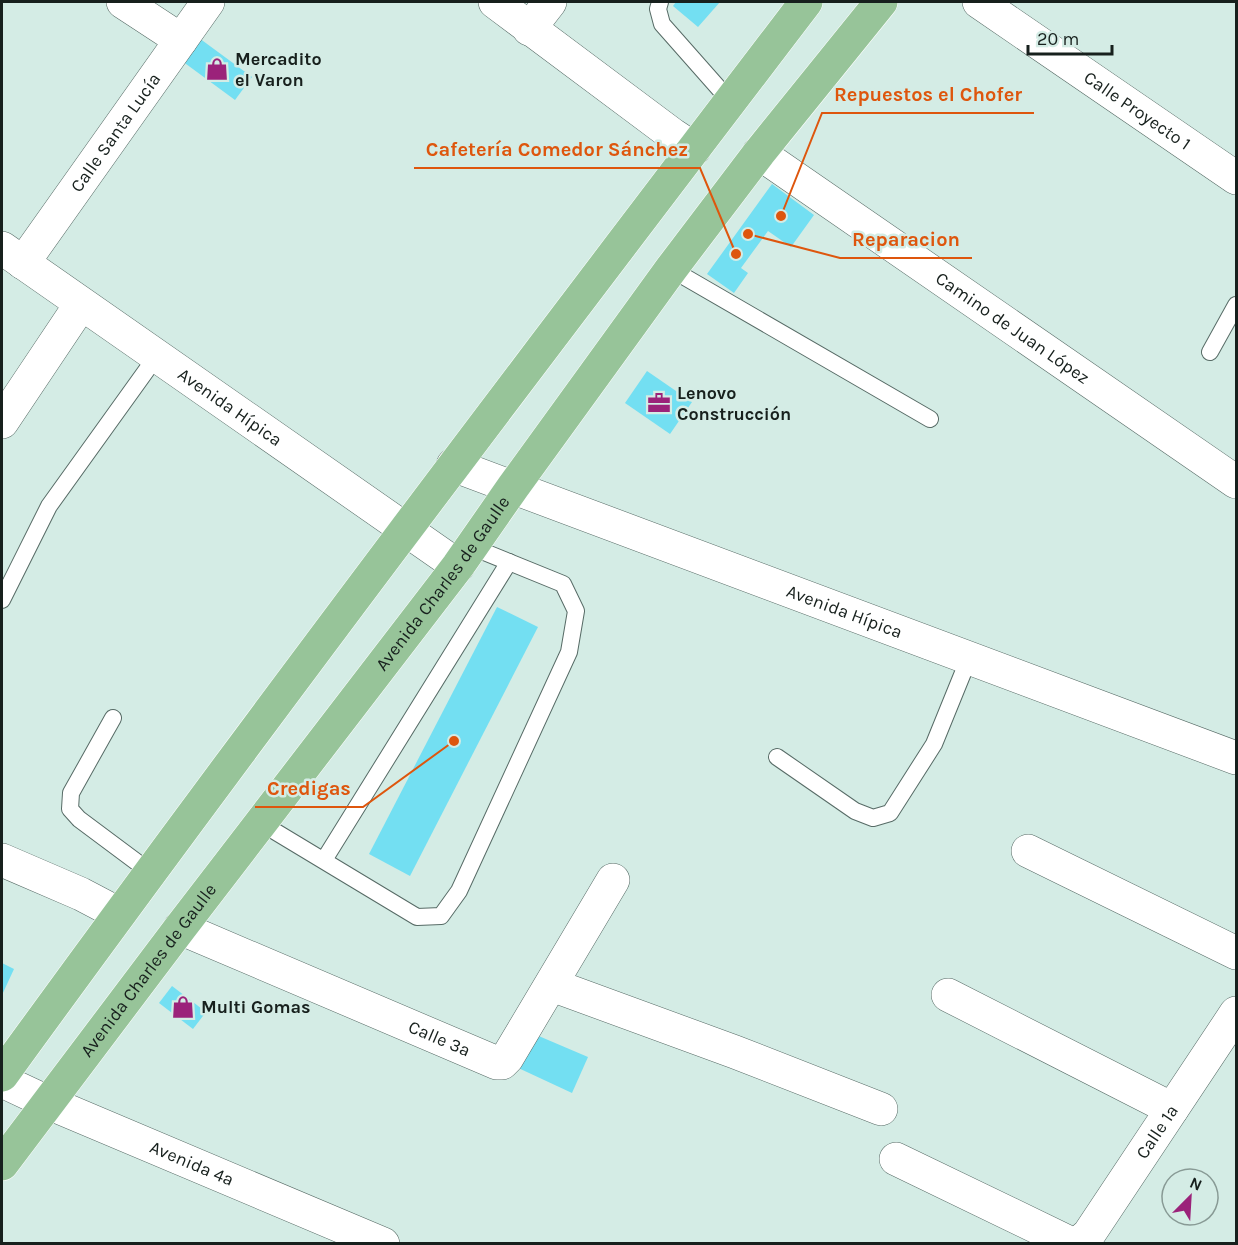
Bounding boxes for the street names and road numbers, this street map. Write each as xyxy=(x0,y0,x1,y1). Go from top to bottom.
street label: Calle Proyecto 1 xyxy=(1080,66,1195,155)
street label: Calle Santa Lucía xyxy=(66,69,165,196)
street label: Camino de Juan López xyxy=(931,267,1094,389)
street label: Avenida Hípica xyxy=(174,363,286,451)
street label: Avenida Charles de Gaulle xyxy=(371,492,514,675)
street label: Avenida Hípica xyxy=(784,580,905,643)
street label: Avenida Charles de Gaulle xyxy=(76,879,221,1061)
street label: Calle 3a xyxy=(405,1016,474,1061)
street label: Calle 1a xyxy=(1131,1101,1183,1163)
street label: Avenida 4a xyxy=(146,1136,237,1191)

